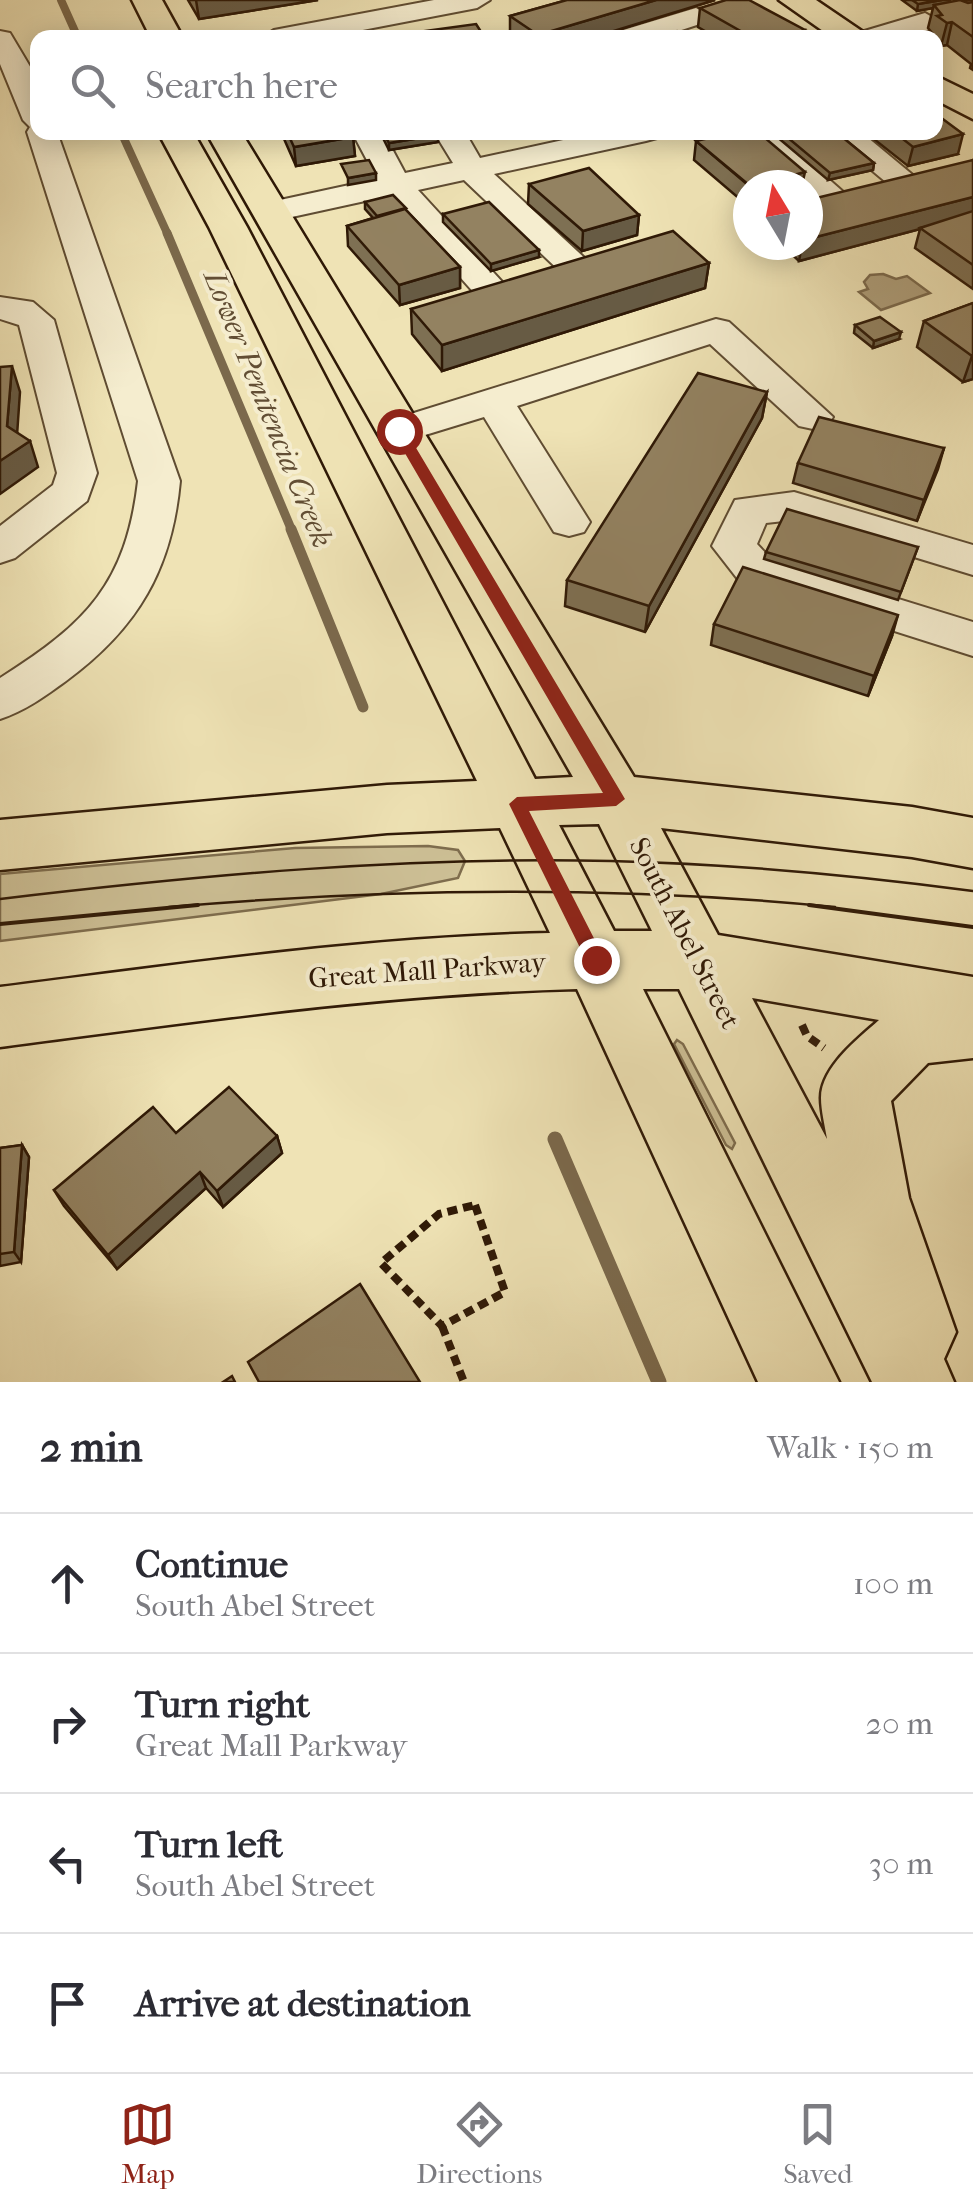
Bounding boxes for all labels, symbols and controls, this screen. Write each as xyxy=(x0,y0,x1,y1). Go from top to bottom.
search box xyxy=(30,30,943,140)
icon: search xyxy=(65,58,120,113)
text: Search here xyxy=(145,63,338,108)
north arrow xyxy=(733,170,823,260)
water label: Lower Penitencia Creek xyxy=(196,263,340,553)
route start xyxy=(377,409,423,455)
street label: South Abel Street xyxy=(623,832,747,1034)
route end xyxy=(574,938,620,984)
street label: Great Mall Parkway xyxy=(307,945,548,995)
text: 2 min xyxy=(40,1423,142,1472)
text: Walk · 150 m xyxy=(767,1429,933,1466)
text: Continue xyxy=(135,1542,288,1587)
icon: ahead xyxy=(40,1556,95,1611)
text: 100 m xyxy=(853,1565,933,1602)
text: South Abel Street xyxy=(135,1587,375,1624)
text: Turn right xyxy=(135,1682,310,1727)
icon: right xyxy=(40,1696,95,1751)
text: 20 m xyxy=(865,1705,933,1742)
text: Great Mall Parkway xyxy=(135,1727,407,1764)
text: Turn left xyxy=(135,1822,283,1867)
icon: left xyxy=(40,1836,95,1891)
text: 30 m xyxy=(869,1845,933,1882)
text: South Abel Street xyxy=(135,1867,375,1904)
icon: arrive xyxy=(40,1976,95,2031)
text: Arrive at destination xyxy=(135,1981,471,2026)
tab: Map xyxy=(120,2097,175,2190)
tab: Directions xyxy=(416,2097,542,2190)
tab: Saved xyxy=(783,2097,853,2190)

